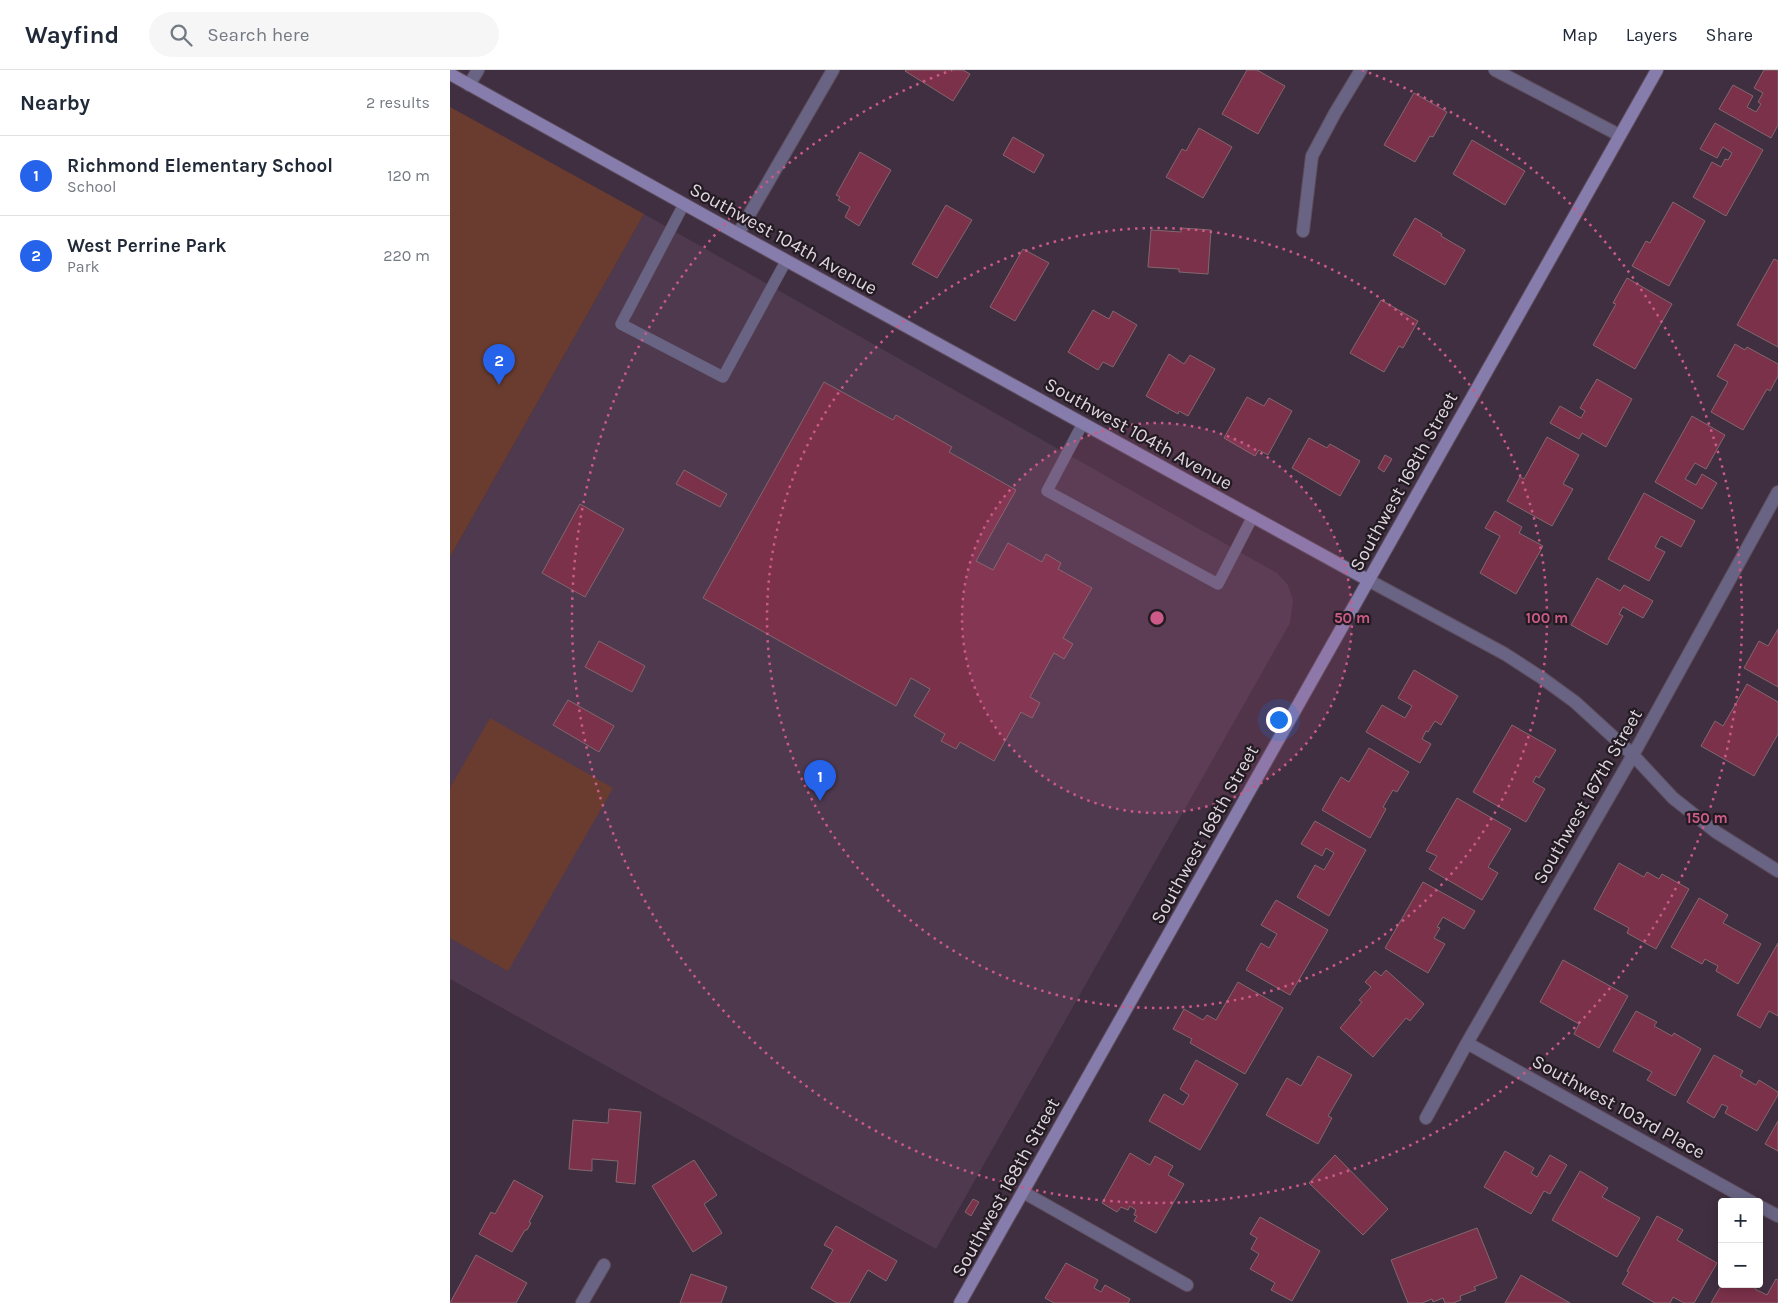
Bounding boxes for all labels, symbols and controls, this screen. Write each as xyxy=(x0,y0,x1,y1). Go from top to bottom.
search box xyxy=(149,12,499,57)
text: Wayfind xyxy=(25,21,119,49)
icon: search xyxy=(167,21,195,49)
text: Search here xyxy=(207,24,309,46)
text: Map xyxy=(1562,24,1598,46)
text: Layers xyxy=(1626,24,1678,46)
text: Share xyxy=(1706,24,1753,46)
text: Nearby xyxy=(20,91,90,115)
text: 2 results xyxy=(366,93,430,112)
text: Richmond Elementary School xyxy=(67,155,333,177)
text: 1 xyxy=(33,166,39,185)
text: 120 m xyxy=(387,166,430,185)
text: School xyxy=(67,177,117,196)
street label: Southwest 104th Avenue xyxy=(686,178,881,300)
text: West Perrine Park xyxy=(67,235,226,257)
text: 2 xyxy=(31,246,41,265)
text: 220 m xyxy=(383,246,430,265)
text: Park xyxy=(67,257,99,276)
pin: 2 xyxy=(483,344,515,385)
street label: Southwest 104th Avenue xyxy=(1041,373,1236,495)
street label: Southwest 168th Street xyxy=(1345,388,1462,575)
centre of rings xyxy=(1148,609,1166,627)
text: 50 m xyxy=(1334,609,1370,627)
text: 100 m xyxy=(1526,609,1568,627)
street label: Southwest 167th Street xyxy=(1529,705,1647,888)
your location xyxy=(1266,707,1292,733)
street label: Southwest 168th Street xyxy=(1146,741,1263,928)
pin: 1 xyxy=(804,760,836,801)
text: 150 m xyxy=(1686,809,1728,827)
street label: Southwest 103rd Place xyxy=(1528,1050,1709,1164)
street label: Southwest 168th Street xyxy=(947,1094,1064,1281)
map controls xyxy=(1718,1198,1763,1288)
button: + xyxy=(1718,1198,1763,1243)
button: − xyxy=(1718,1243,1763,1288)

